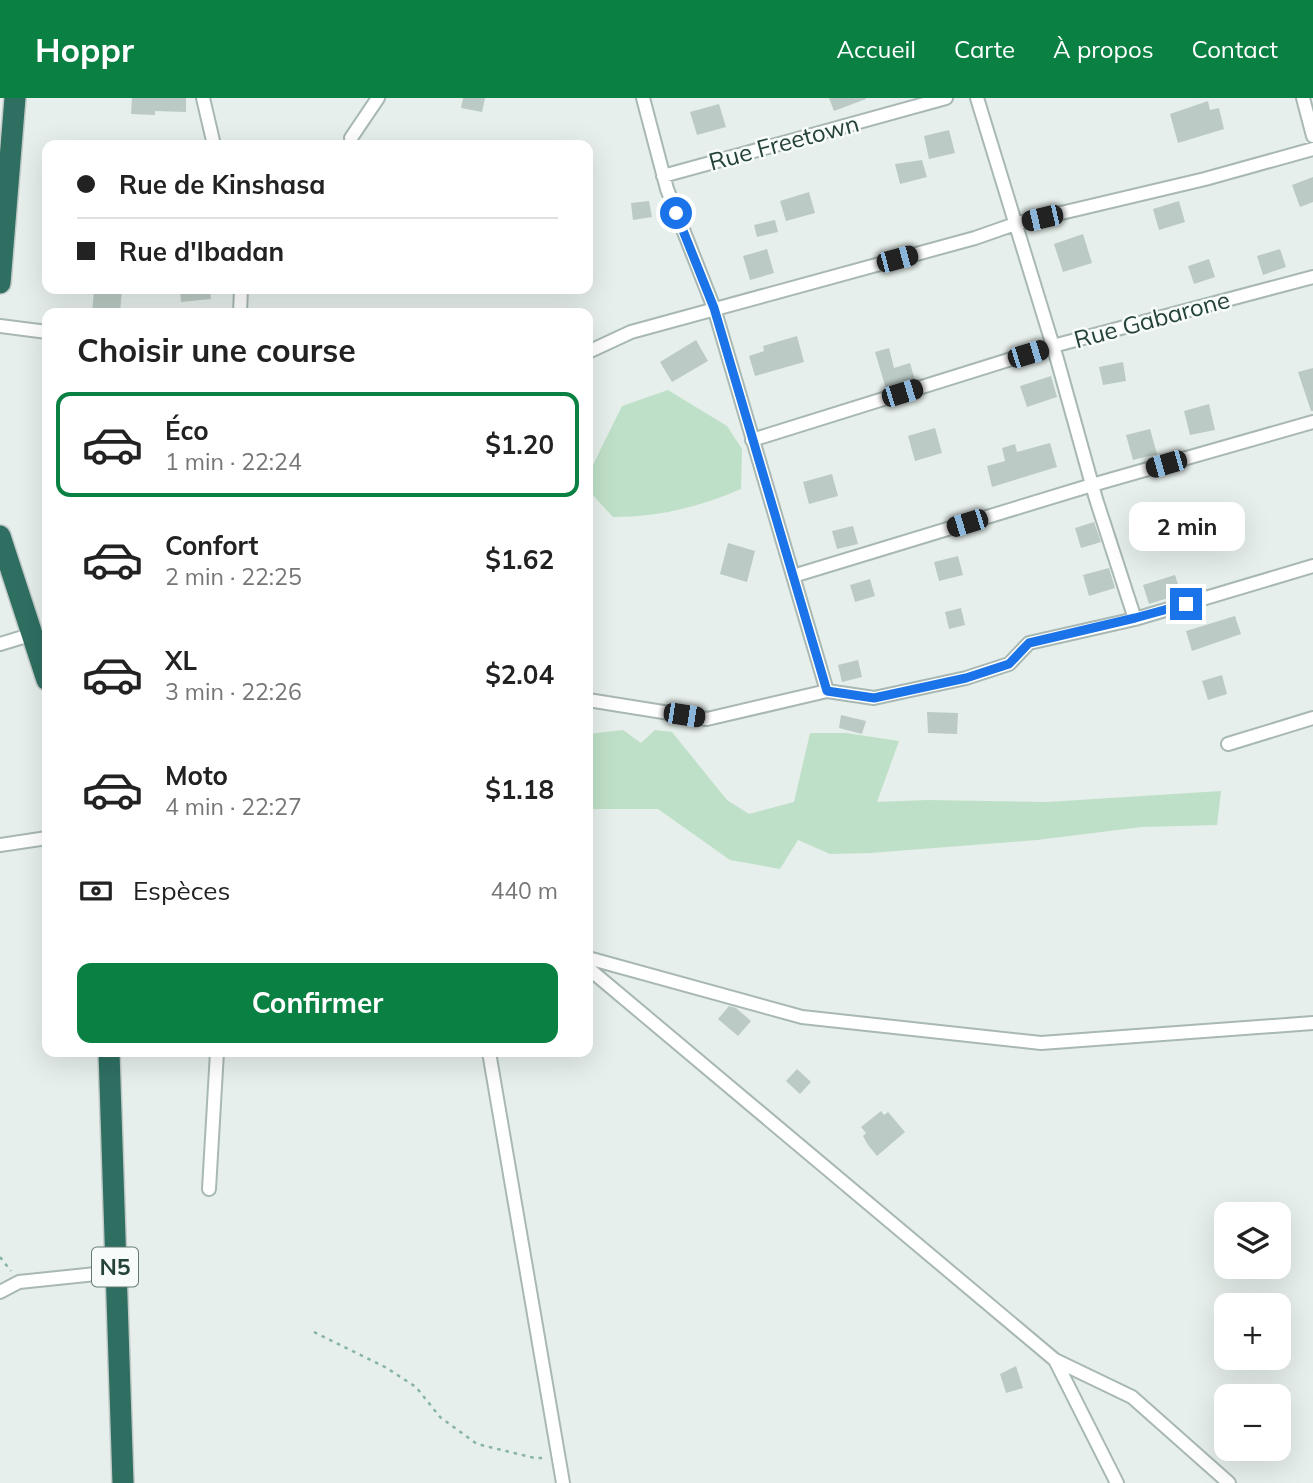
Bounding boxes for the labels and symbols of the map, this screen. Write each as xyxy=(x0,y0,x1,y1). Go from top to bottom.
street label: Rue Freetown xyxy=(705,108,862,177)
route start xyxy=(660,197,692,229)
car xyxy=(1020,203,1065,233)
car xyxy=(874,243,921,275)
street label: Rue Gabarone xyxy=(1071,284,1233,354)
car xyxy=(1005,338,1052,370)
car xyxy=(879,377,926,409)
car xyxy=(1143,448,1190,480)
callout: 2 min xyxy=(1128,503,1244,552)
car xyxy=(944,507,991,539)
route end xyxy=(1170,588,1202,620)
car xyxy=(662,701,707,729)
road number: N5 xyxy=(92,1248,138,1286)

